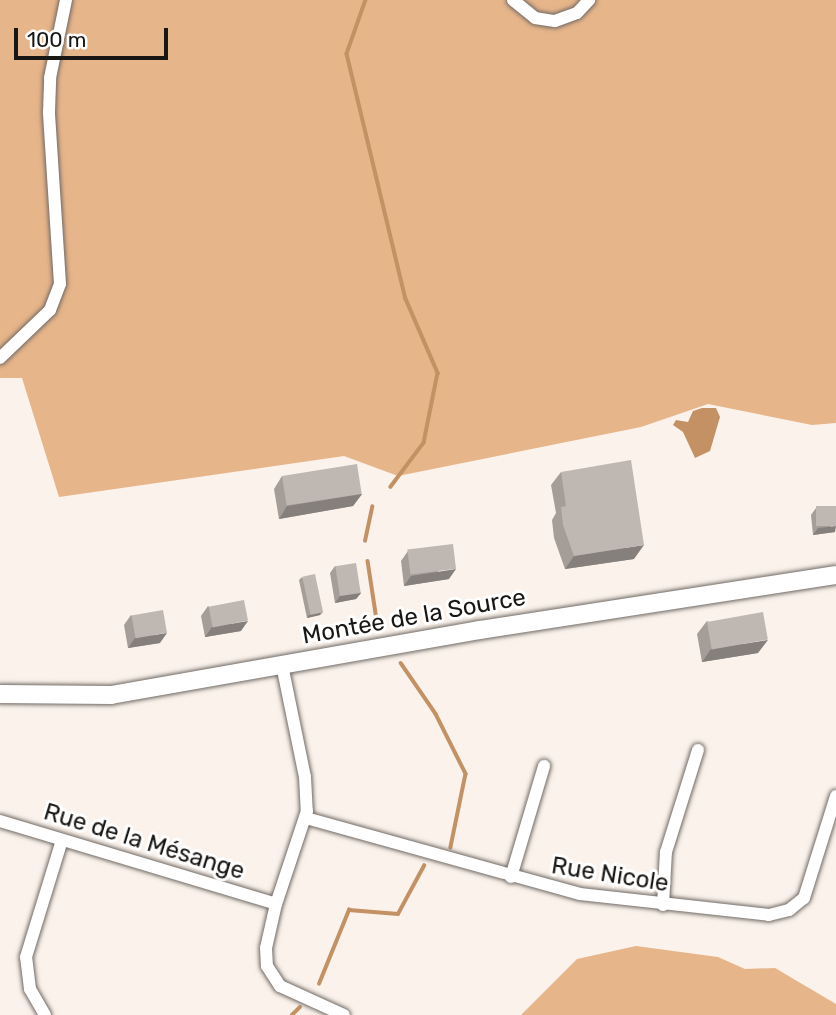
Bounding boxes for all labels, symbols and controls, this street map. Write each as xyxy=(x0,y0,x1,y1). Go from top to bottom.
scale bar xyxy=(18,14,172,58)
text: 100 m xyxy=(27,27,86,52)
street label: Montée de la Source xyxy=(300,583,528,651)
street label: Rue de la Mésange xyxy=(40,798,248,886)
street label: Rue Nicole xyxy=(549,852,671,898)

